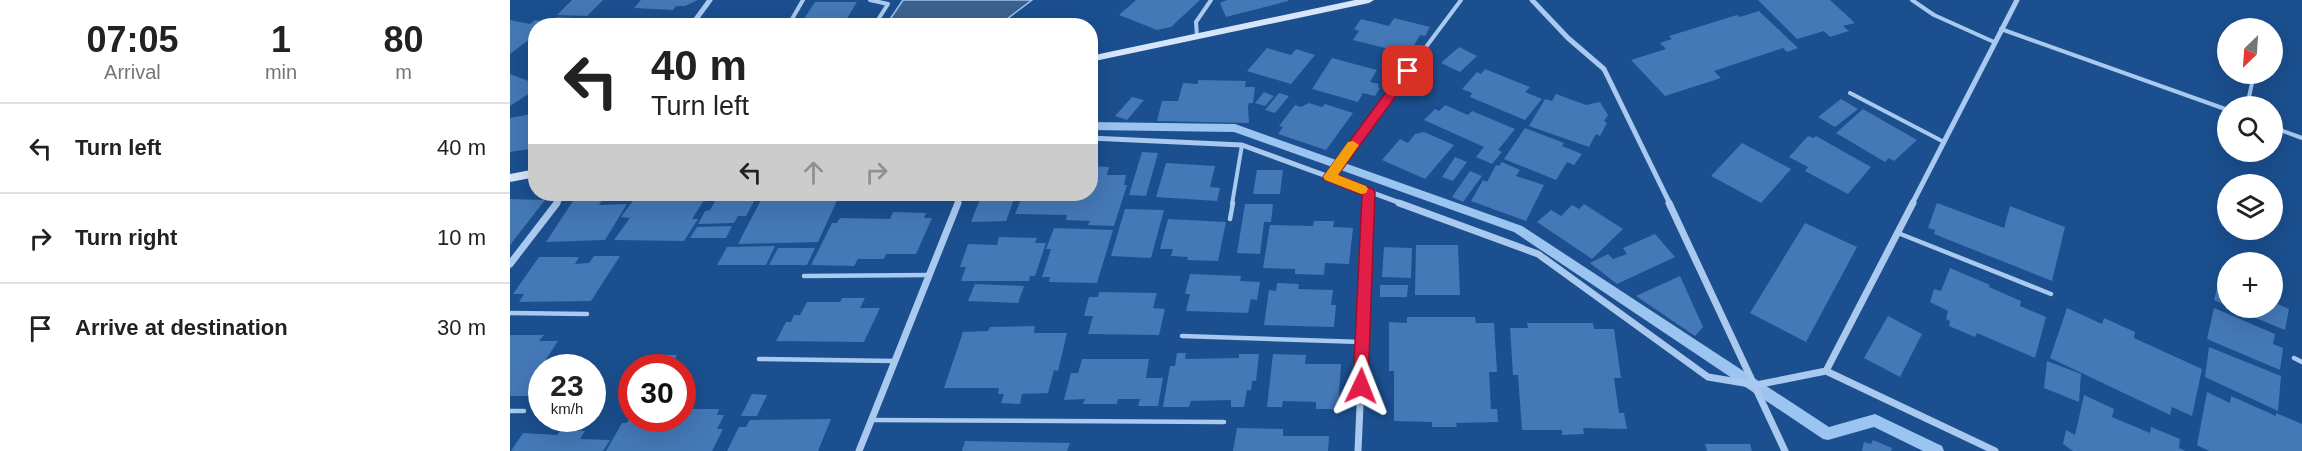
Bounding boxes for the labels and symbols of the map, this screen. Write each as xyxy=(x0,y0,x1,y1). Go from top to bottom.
north arrow xyxy=(2217,18,2283,84)
pin xyxy=(1382,45,1433,96)
speed limit sign: 30 xyxy=(618,354,696,432)
position arrow xyxy=(1329,354,1393,418)

